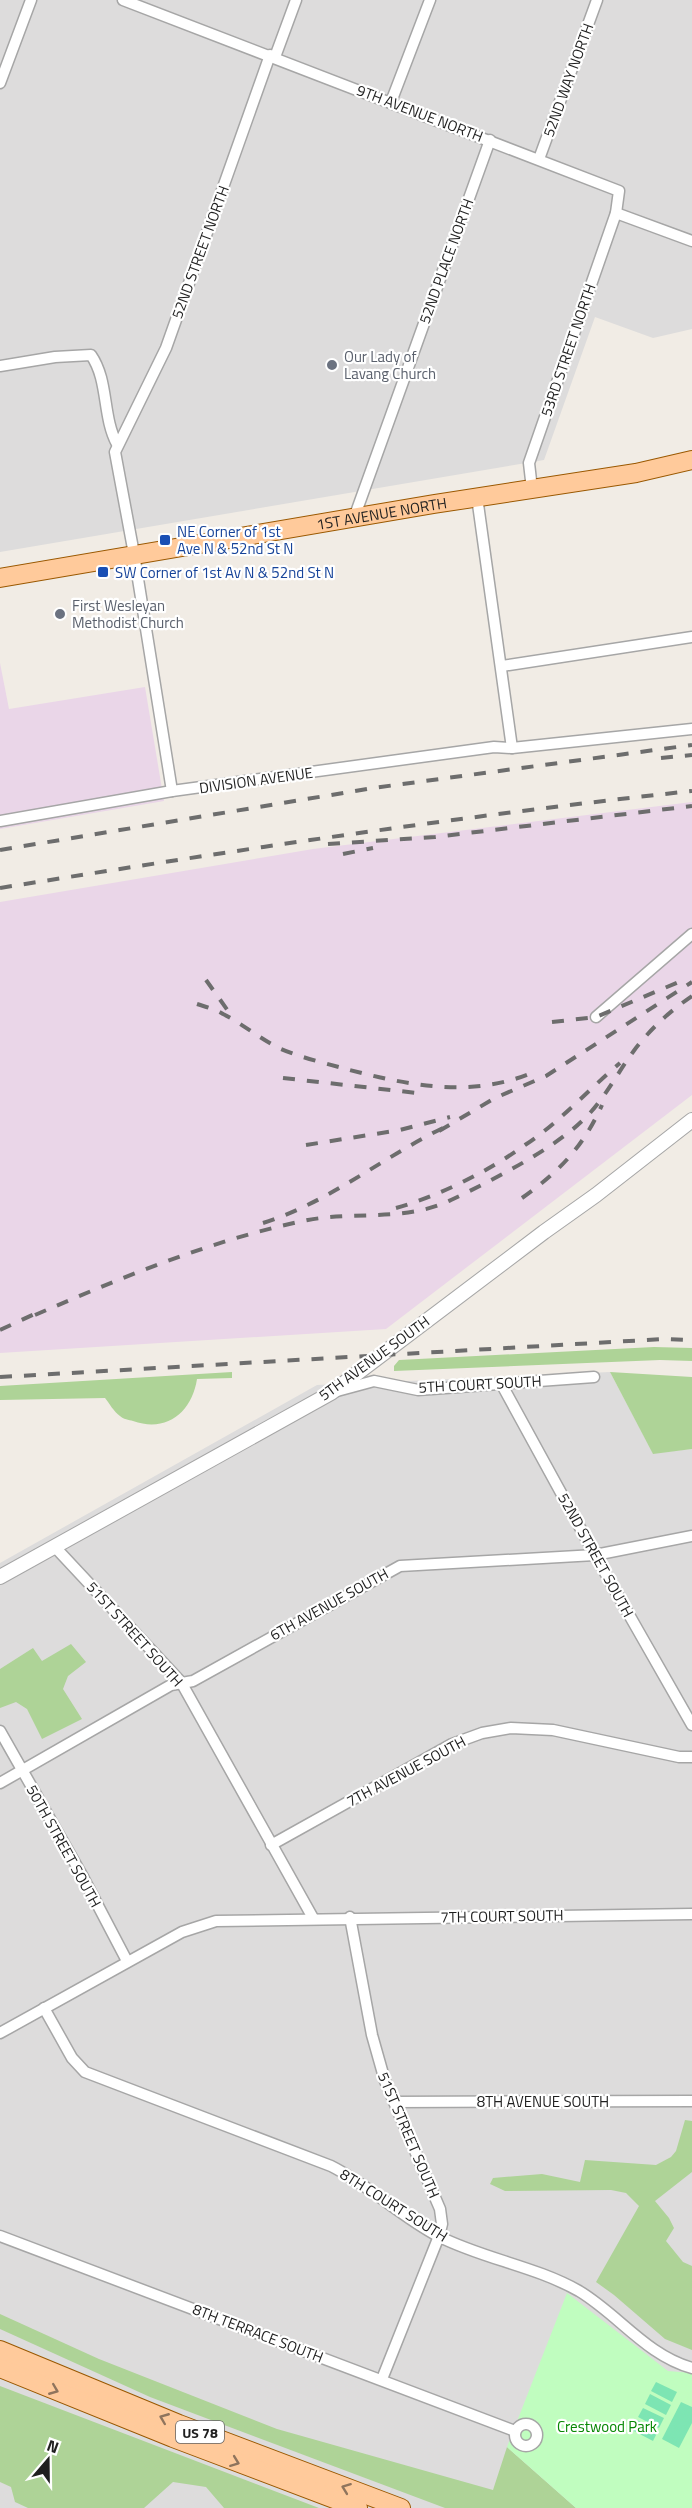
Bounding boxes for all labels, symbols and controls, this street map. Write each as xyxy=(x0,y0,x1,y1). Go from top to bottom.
street label: 52ND WAY NORTH xyxy=(537,20,599,140)
street label: 9TH AVENUE NORTH xyxy=(353,78,487,148)
street label: 52ND STREET NORTH xyxy=(165,182,235,322)
street label: 52ND PLACE NORTH xyxy=(413,195,479,327)
street label: 53RD STREET NORTH xyxy=(534,280,602,420)
place label: Our Lady of Lavang Church xyxy=(344,345,436,385)
marker: Our Lady of Lavang Church xyxy=(325,358,339,372)
street label: 1ST AVENUE NORTH xyxy=(315,491,448,535)
place label: NE Corner of 1st Ave N & 52nd St N xyxy=(177,520,293,560)
marker: NE Corner of 1st Ave N & 52nd St N xyxy=(158,533,172,547)
place label: SW Corner of 1st Av N & 52nd St N xyxy=(115,561,334,584)
marker: SW Corner of 1st Av N & 52nd St N xyxy=(96,565,110,579)
place label: First Wesleyan Methodist Church xyxy=(72,594,184,634)
marker: First Wesleyan Methodist Church xyxy=(53,607,67,621)
street label: DIVISION AVENUE xyxy=(198,761,314,799)
street label: 5TH AVENUE SOUTH xyxy=(314,1310,434,1406)
street label: 5TH COURT SOUTH xyxy=(418,1369,542,1399)
street label: 52ND STREET SOUTH xyxy=(552,1489,640,1621)
street label: 6TH AVENUE SOUTH xyxy=(266,1562,392,1646)
street label: 51ST STREET SOUTH xyxy=(81,1576,189,1692)
street label: 7TH AVENUE SOUTH xyxy=(342,1730,470,1812)
street label: 50TH STREET SOUTH xyxy=(21,1781,107,1911)
street label: 7TH COURT SOUTH xyxy=(440,1903,564,1929)
street label: 51ST STREET SOUTH xyxy=(372,2068,446,2202)
street label: 8TH AVENUE SOUTH xyxy=(477,2090,609,2113)
street label: 8TH COURT SOUTH xyxy=(336,2163,452,2247)
street label: 8TH TERRACE SOUTH xyxy=(189,2297,327,2369)
one-way arrow xyxy=(48,2383,59,2395)
one-way arrow xyxy=(159,2413,170,2425)
park label: Crestwood Park xyxy=(557,2415,657,2438)
road number: US 78 xyxy=(176,2421,224,2443)
north arrow xyxy=(18,2430,78,2490)
text: N xyxy=(44,2433,62,2459)
one-way arrow xyxy=(229,2455,240,2467)
one-way arrow xyxy=(342,2482,352,2495)

